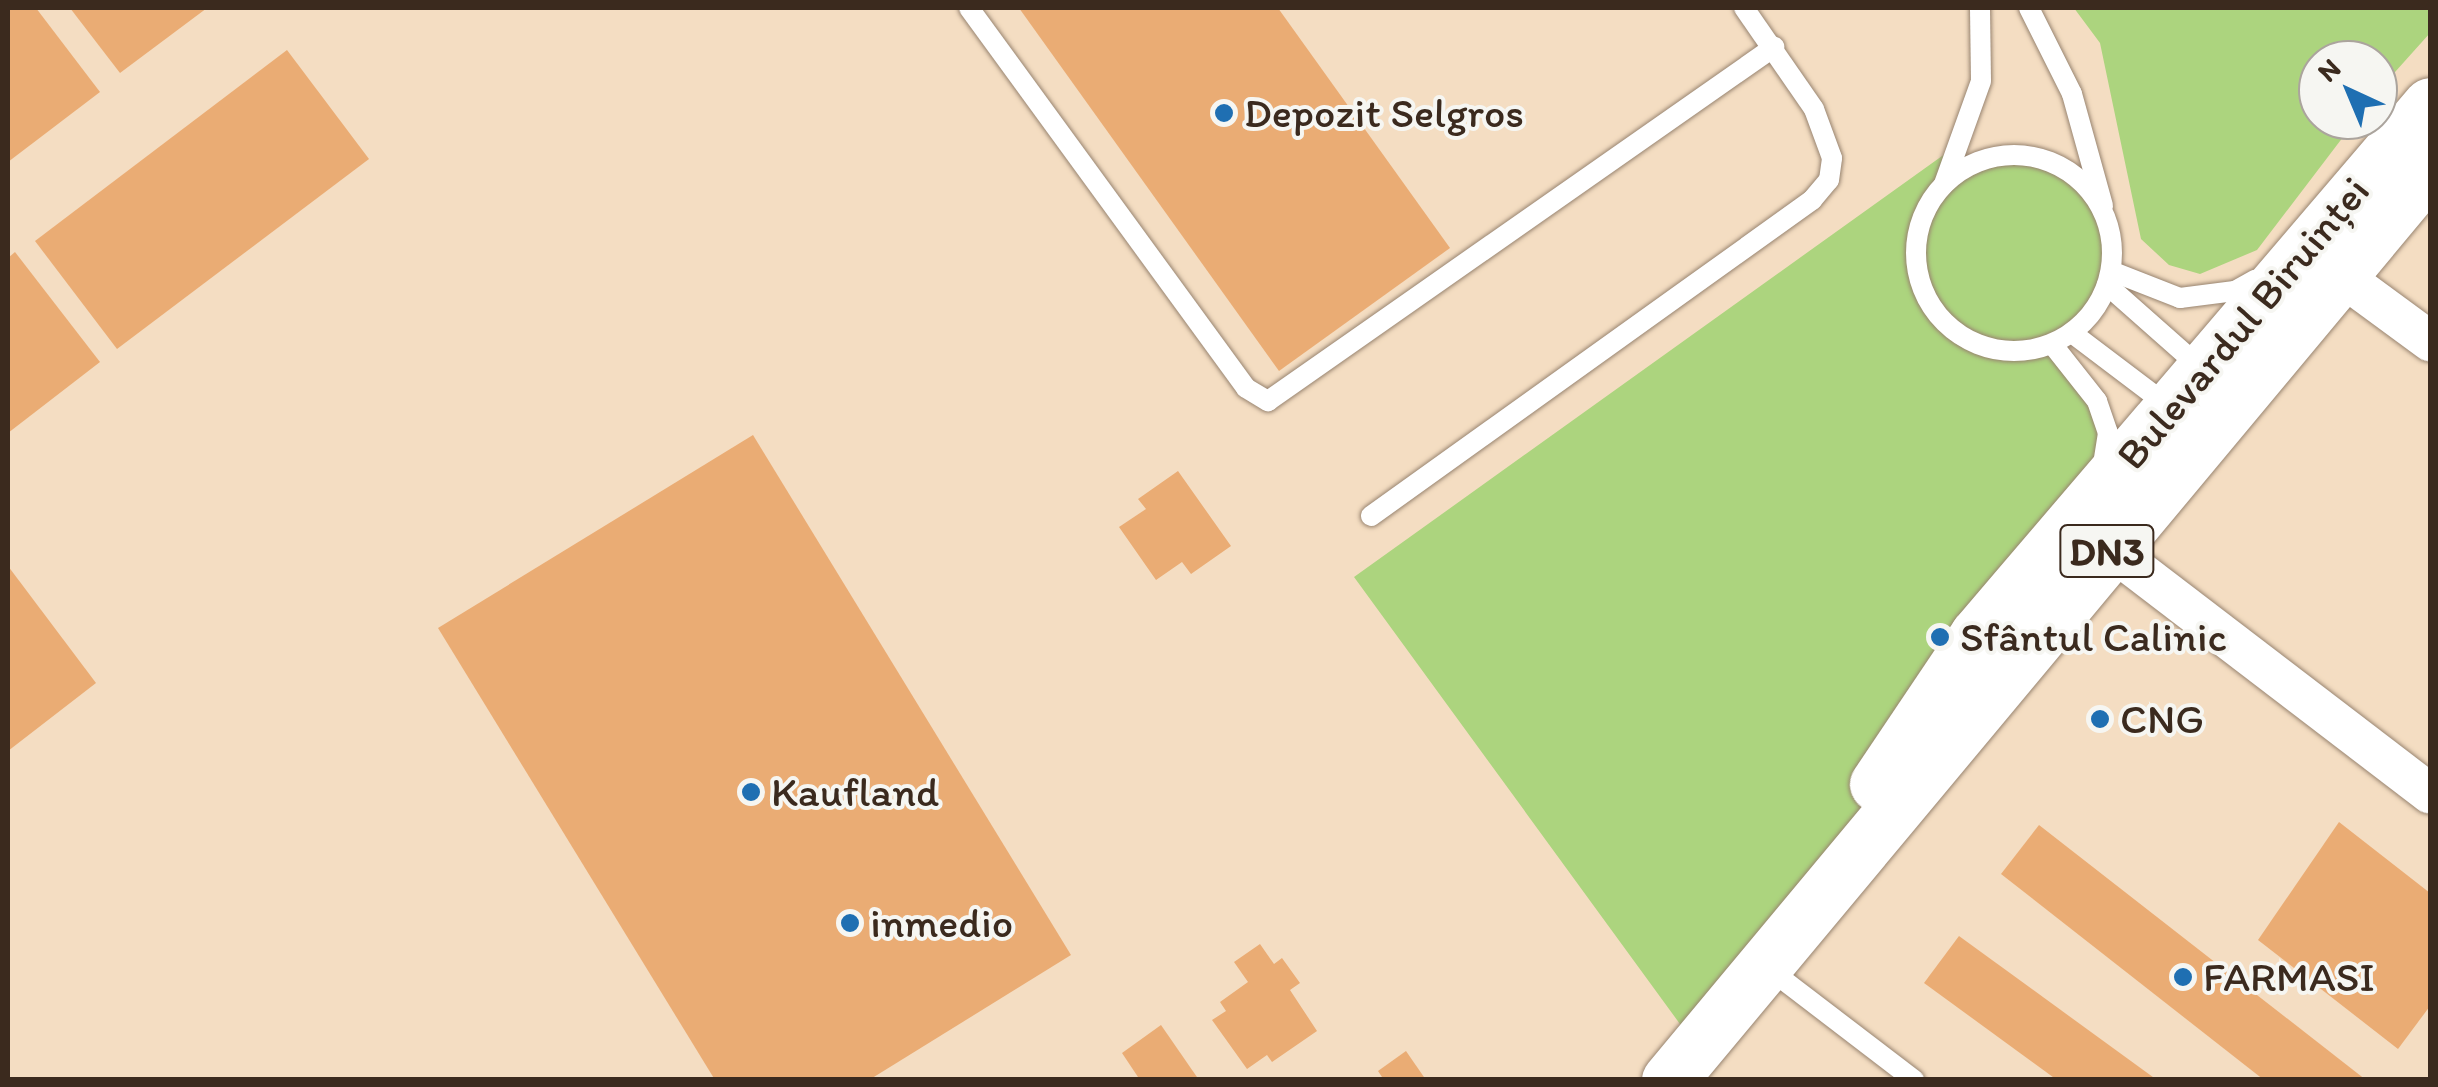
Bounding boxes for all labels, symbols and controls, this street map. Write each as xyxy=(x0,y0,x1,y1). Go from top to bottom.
north arrow xyxy=(2298,40,2398,140)
text: N xyxy=(2310,51,2347,89)
place label: Depozit Selgros xyxy=(1244,88,1524,138)
marker: Depozit Selgros xyxy=(1213,102,1235,124)
street label: Bulevardul Biruinței xyxy=(2106,167,2380,479)
road number: DN3 xyxy=(2057,516,2157,586)
place label: Sfântul Calinic xyxy=(1960,612,2227,662)
marker: Sfântul Calinic xyxy=(1929,626,1951,648)
place label: CNG xyxy=(2120,694,2204,744)
marker: CNG xyxy=(2089,708,2111,730)
place label: Kaufland xyxy=(771,767,939,817)
marker: Kaufland xyxy=(740,781,762,803)
place label: inmedio xyxy=(870,898,1013,948)
marker: inmedio xyxy=(839,912,861,934)
place label: FARMASI xyxy=(2203,952,2375,1002)
marker: FARMASI xyxy=(2172,966,2194,988)

